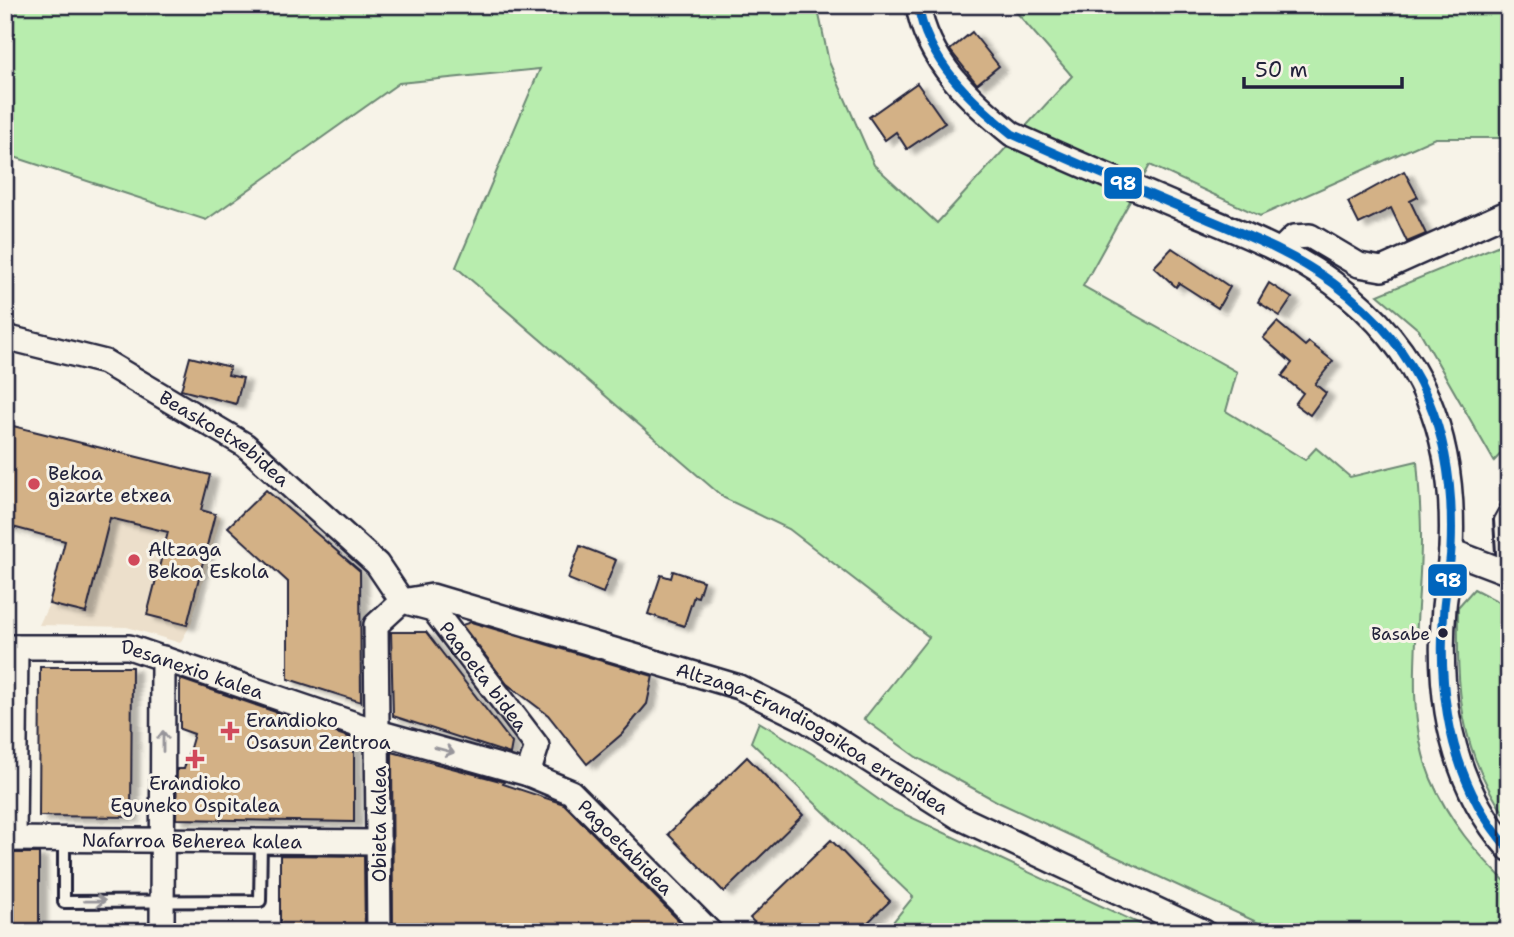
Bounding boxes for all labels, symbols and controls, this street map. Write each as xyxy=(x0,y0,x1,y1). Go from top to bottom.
scale bar xyxy=(1244,46,1402,90)
text: 50 m xyxy=(1255,56,1308,84)
line badge: 98 xyxy=(1103,166,1143,200)
text: 98 xyxy=(1110,171,1136,196)
street label: Beaskoetxebidea xyxy=(154,385,295,492)
place label: Bekoa gizarte etxea xyxy=(48,461,171,508)
marker: Bekoa gizarte etxea xyxy=(26,476,42,492)
place label: Altzaga Bekoa Eskola xyxy=(148,537,269,584)
marker: Altzaga Bekoa Eskola xyxy=(126,552,142,568)
line badge: 98 xyxy=(1427,563,1468,597)
text: 98 xyxy=(1435,568,1461,593)
street label: Pagoeta bidea xyxy=(434,616,533,737)
place label: Basabe xyxy=(1371,623,1430,645)
marker: Basabe xyxy=(1436,626,1450,640)
street label: Desanexio kalea xyxy=(121,635,267,705)
street label: Altzaga-Erandiogoikoa errepidea xyxy=(673,657,954,821)
place label: Erandioko Osasun Zentroa xyxy=(246,708,391,755)
marker: Erandioko Osasun Zentroa xyxy=(220,721,240,741)
one-way arrow xyxy=(156,730,170,753)
one-way arrow xyxy=(433,745,455,758)
marker: Erandioko Eguneko Ospitalea xyxy=(185,749,205,769)
street label: Obieta kalea xyxy=(367,766,392,882)
place label: Erandioko Eguneko Ospitalea xyxy=(110,771,280,818)
street label: Pagoetabidea xyxy=(572,794,678,901)
street label: Nafarroa Beherea kalea xyxy=(82,828,302,854)
one-way arrow xyxy=(83,894,106,908)

